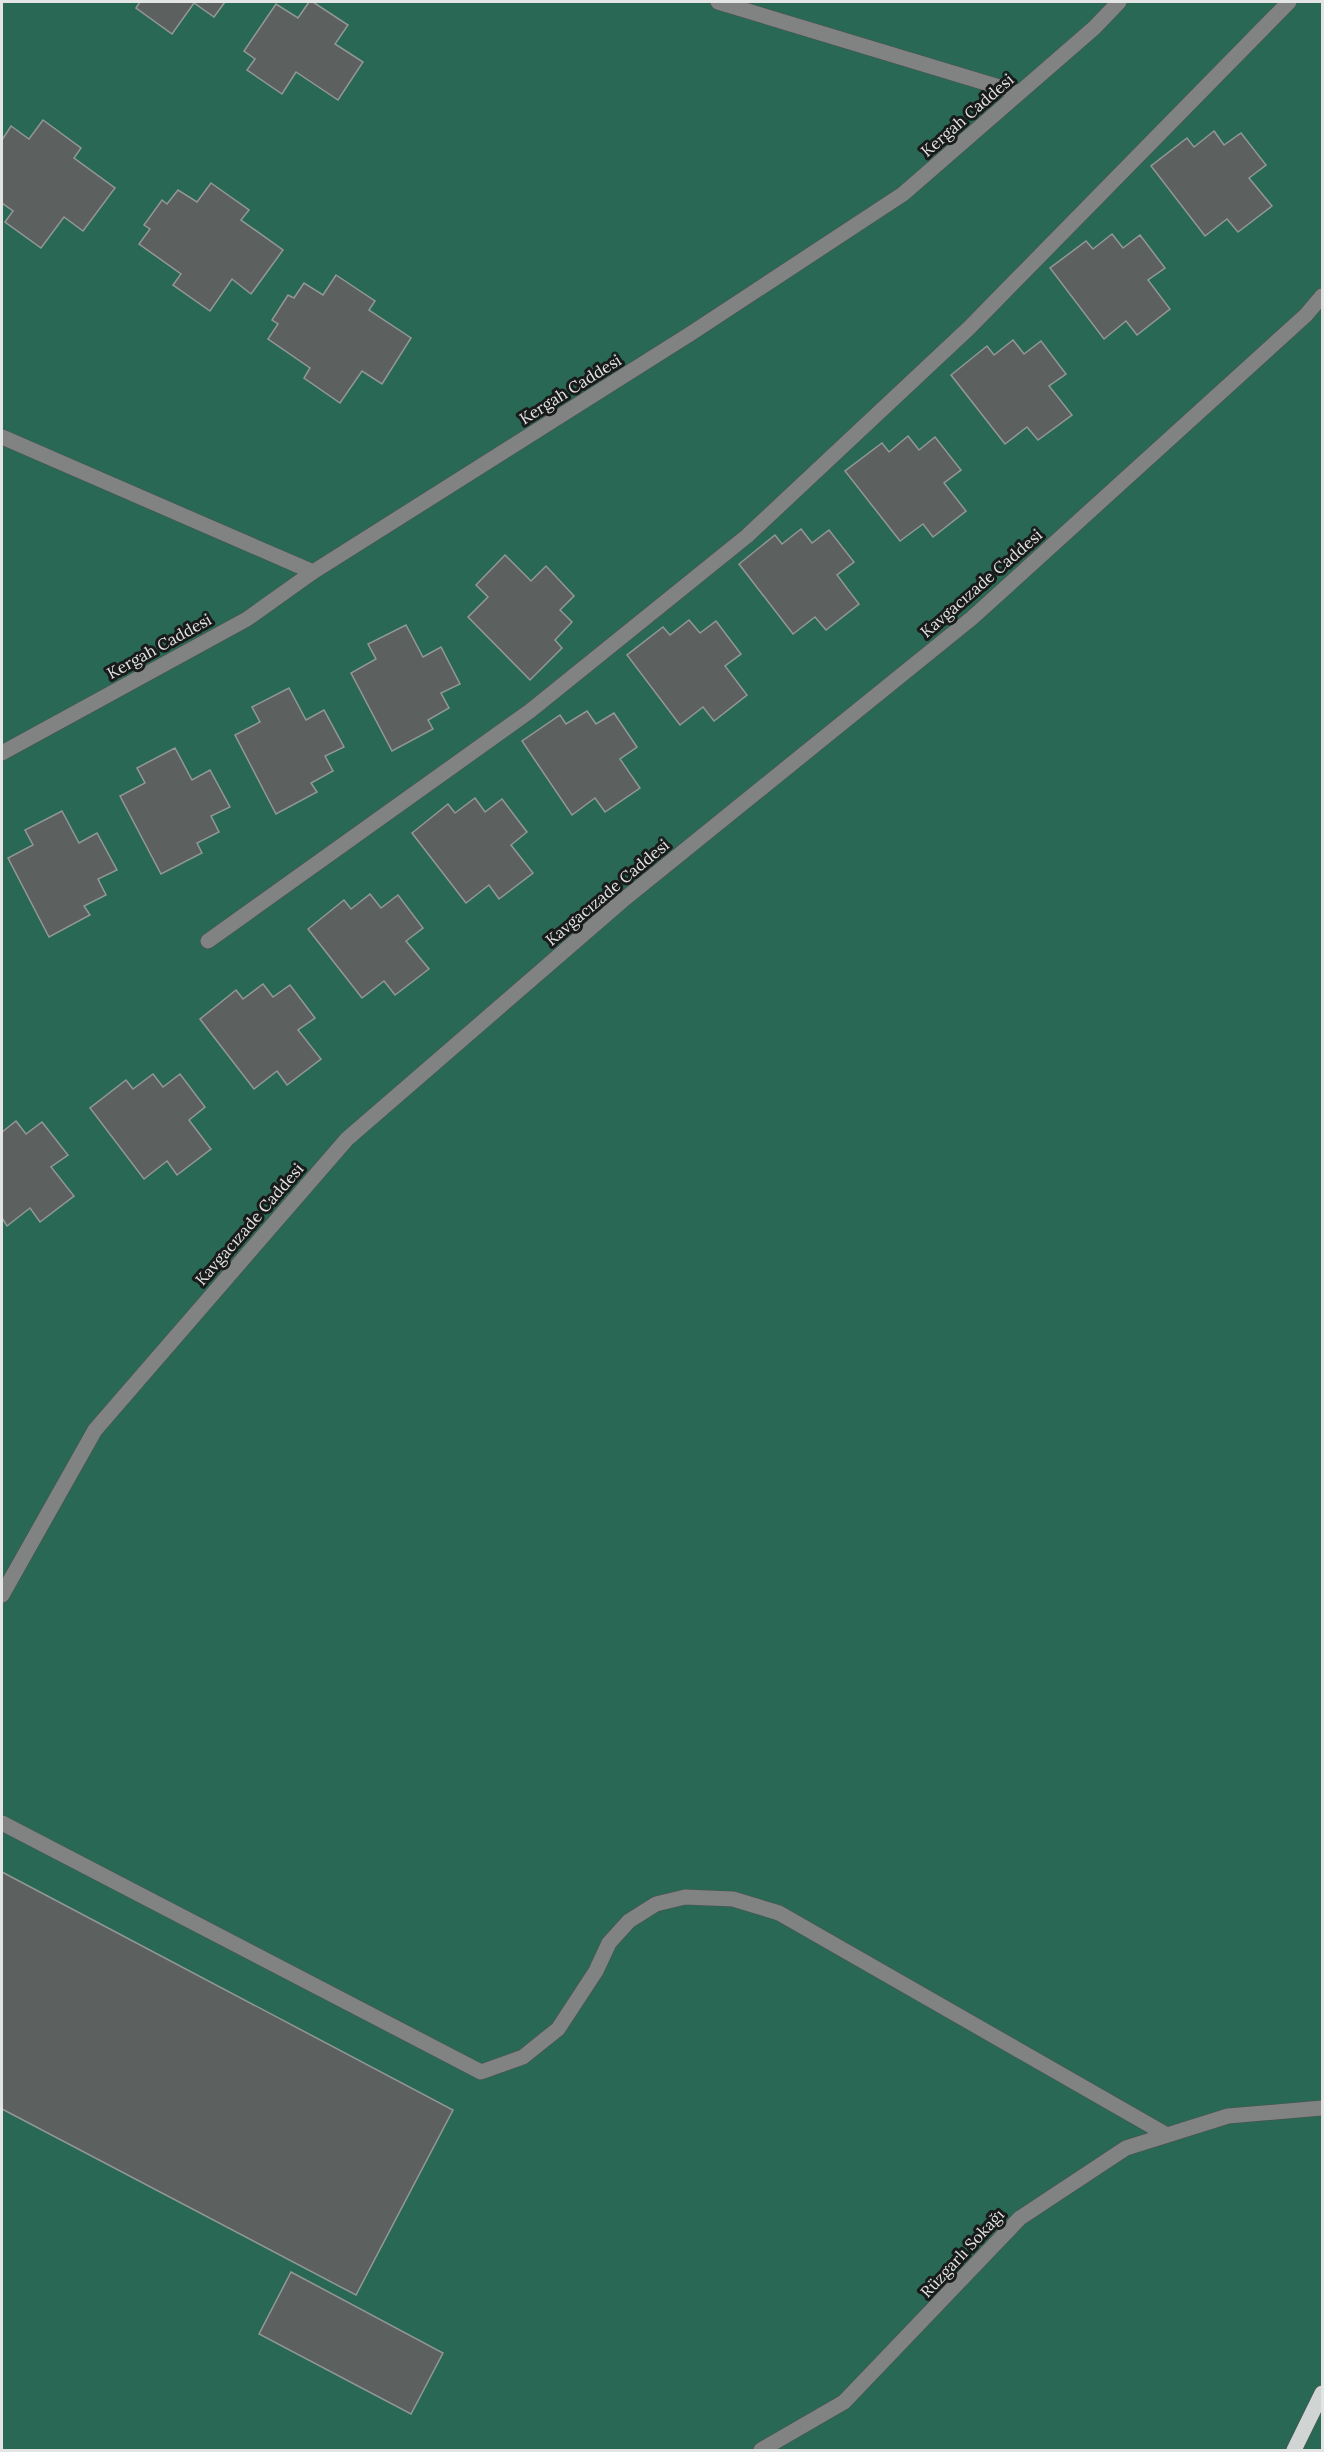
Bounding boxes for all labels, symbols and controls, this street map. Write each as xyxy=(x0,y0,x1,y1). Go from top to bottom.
street label: Kergah Caddesi xyxy=(917,69,1017,161)
street label: Kergah Caddesi xyxy=(515,350,625,428)
street label: Kavgacızade Caddesi xyxy=(916,525,1046,641)
street label: Kergah Caddesi xyxy=(103,609,215,683)
street label: Kavgacızade Caddesi xyxy=(541,834,673,950)
street label: Kavgacızade Caddesi xyxy=(191,1159,307,1289)
street label: Rüzgarlı Sokağı xyxy=(916,2205,1008,2301)

